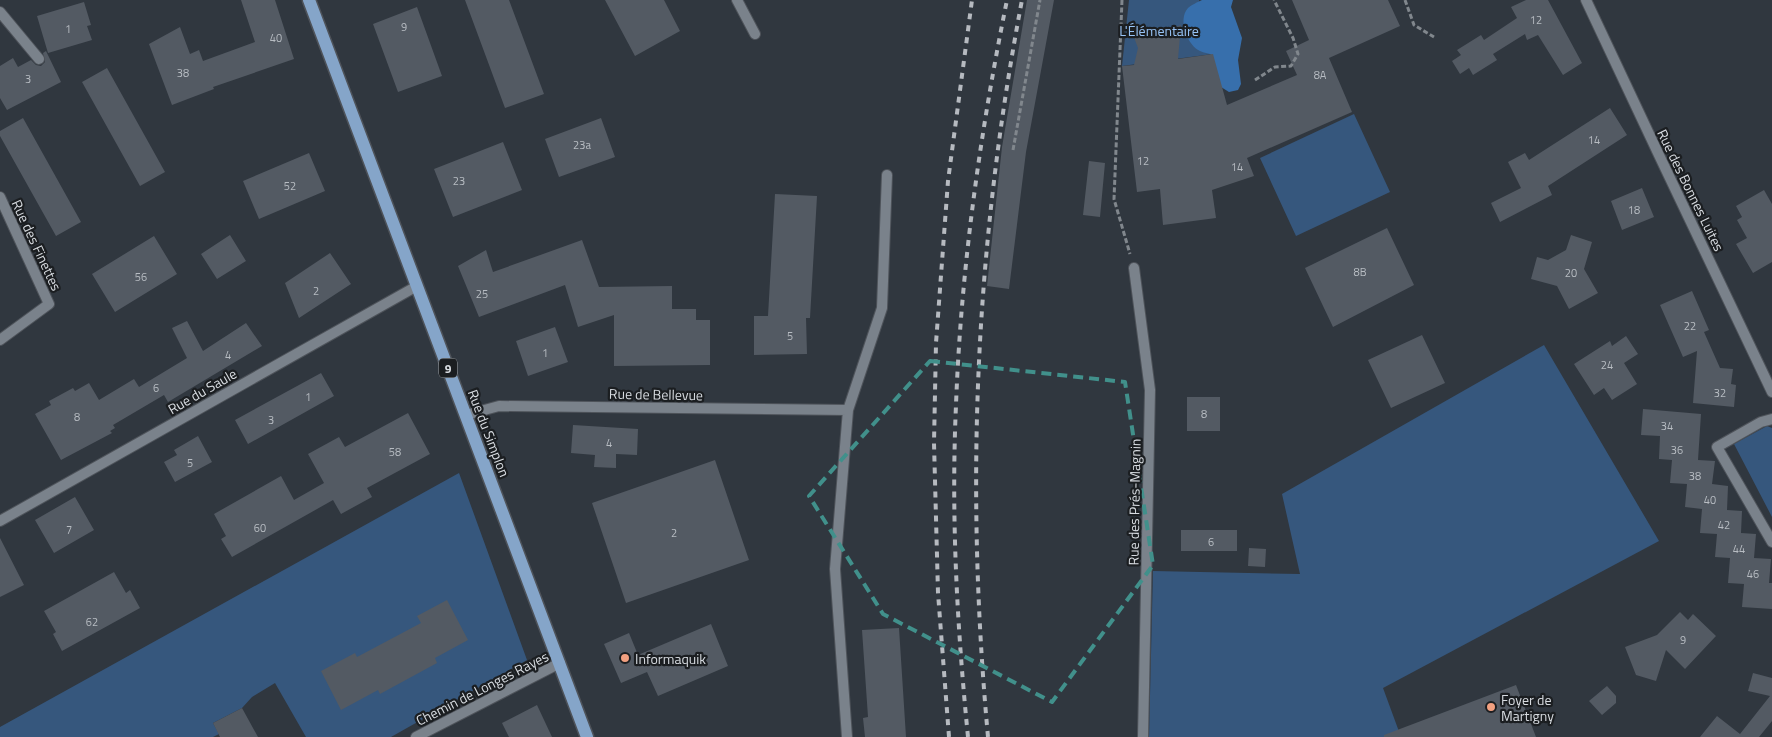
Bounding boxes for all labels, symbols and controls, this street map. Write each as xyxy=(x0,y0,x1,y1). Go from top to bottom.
house number: 12 xyxy=(1530,12,1542,28)
house number: 9 xyxy=(401,19,407,35)
park label: L'Élémentaire xyxy=(1119,20,1199,41)
house number: 1 xyxy=(65,21,71,37)
house number: 40 xyxy=(270,30,282,46)
house number: 38 xyxy=(177,65,189,81)
house number: 8A xyxy=(1314,67,1327,83)
house number: 3 xyxy=(25,71,31,87)
street label: Rue des Bonnes Luites xyxy=(1652,125,1730,255)
house number: 14 xyxy=(1588,132,1600,148)
house number: 23a xyxy=(573,137,591,153)
house number: 12 xyxy=(1137,153,1149,169)
house number: 14 xyxy=(1231,159,1243,175)
house number: 23 xyxy=(453,173,465,189)
house number: 52 xyxy=(284,178,296,194)
street label: Rue des Finettes xyxy=(7,196,67,294)
house number: 18 xyxy=(1628,202,1640,218)
house number: 8B xyxy=(1354,264,1367,280)
house number: 20 xyxy=(1565,265,1577,281)
house number: 56 xyxy=(135,269,147,285)
house number: 2 xyxy=(313,283,319,299)
house number: 25 xyxy=(476,286,488,302)
house number: 22 xyxy=(1684,318,1696,334)
house number: 5 xyxy=(787,328,793,344)
house number: 1 xyxy=(542,345,548,361)
house number: 4 xyxy=(225,347,231,363)
house number: 24 xyxy=(1601,357,1613,373)
road number: 9 xyxy=(439,358,457,378)
street label: Rue du Saule xyxy=(164,363,240,419)
house number: 6 xyxy=(153,380,159,396)
street label: Rue de Bellevue xyxy=(609,383,703,405)
house number: 32 xyxy=(1714,385,1726,401)
street label: Rue du Simplon xyxy=(463,386,515,480)
house number: 1 xyxy=(305,389,311,405)
house number: 8 xyxy=(1201,406,1207,422)
house number: 8 xyxy=(74,409,80,425)
house number: 3 xyxy=(268,412,274,428)
house number: 34 xyxy=(1661,418,1673,434)
house number: 4 xyxy=(606,435,612,451)
street label: Rue des Prés-Magnin xyxy=(1122,438,1146,566)
house number: 36 xyxy=(1671,442,1683,458)
house number: 58 xyxy=(389,444,401,460)
house number: 5 xyxy=(187,455,193,471)
house number: 38 xyxy=(1689,468,1701,484)
house number: 40 xyxy=(1704,492,1716,508)
house number: 42 xyxy=(1718,517,1730,533)
house number: 60 xyxy=(254,520,266,536)
house number: 7 xyxy=(66,522,72,538)
house number: 2 xyxy=(671,525,677,541)
house number: 6 xyxy=(1208,534,1214,550)
house number: 44 xyxy=(1733,541,1745,557)
house number: 46 xyxy=(1747,566,1759,582)
house number: 62 xyxy=(86,614,98,630)
house number: 9 xyxy=(1680,632,1686,648)
street label: Chemin de Longes Rayes xyxy=(412,645,552,731)
place label: Informaquik xyxy=(635,648,706,669)
marker: Informaquik xyxy=(619,652,631,664)
place label: Foyer de Martigny xyxy=(1501,689,1554,726)
marker: Foyer de Martigny xyxy=(1485,701,1497,713)

